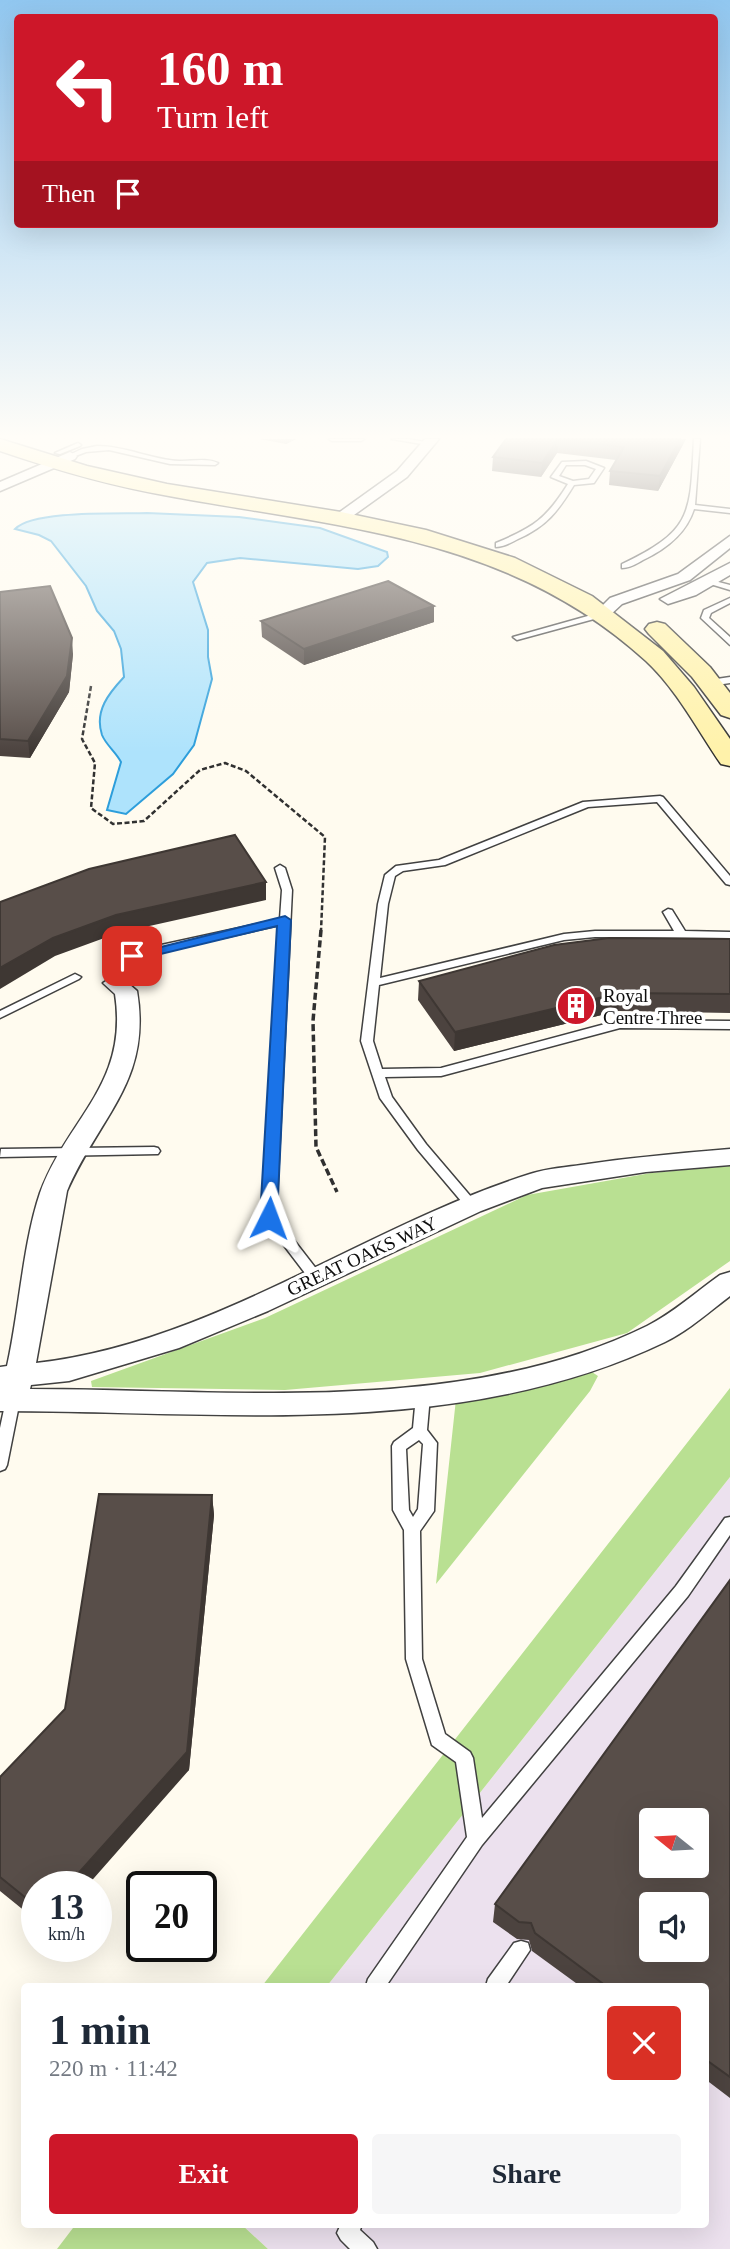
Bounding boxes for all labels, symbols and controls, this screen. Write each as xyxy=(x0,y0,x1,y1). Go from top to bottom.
text: 160 m xyxy=(157,41,284,96)
icon: left xyxy=(42,42,133,133)
text: Turn left xyxy=(157,99,269,135)
icon: arrive xyxy=(109,175,147,213)
text: Then xyxy=(42,179,95,208)
pin xyxy=(102,926,162,986)
icon: arrive xyxy=(113,937,151,975)
building icon: Royal Centre Three xyxy=(555,985,597,1027)
place label: Royal Centre Three xyxy=(603,985,702,1028)
position arrow xyxy=(232,1181,306,1255)
street label: GREAT OAKS WAY xyxy=(284,1212,441,1300)
north arrow xyxy=(639,1808,709,1878)
map controls xyxy=(639,1808,709,1962)
speed limit sign: 20 xyxy=(126,1871,217,1962)
text: 13 xyxy=(49,1888,84,1927)
button: sound xyxy=(639,1892,709,1962)
text: km/h xyxy=(48,1924,85,1944)
button: close xyxy=(607,2006,681,2080)
text: 1 min xyxy=(49,2007,151,2053)
text: 220 m · 11:42 xyxy=(49,2056,178,2081)
button: Exit xyxy=(49,2134,358,2214)
button: Share xyxy=(372,2134,681,2214)

